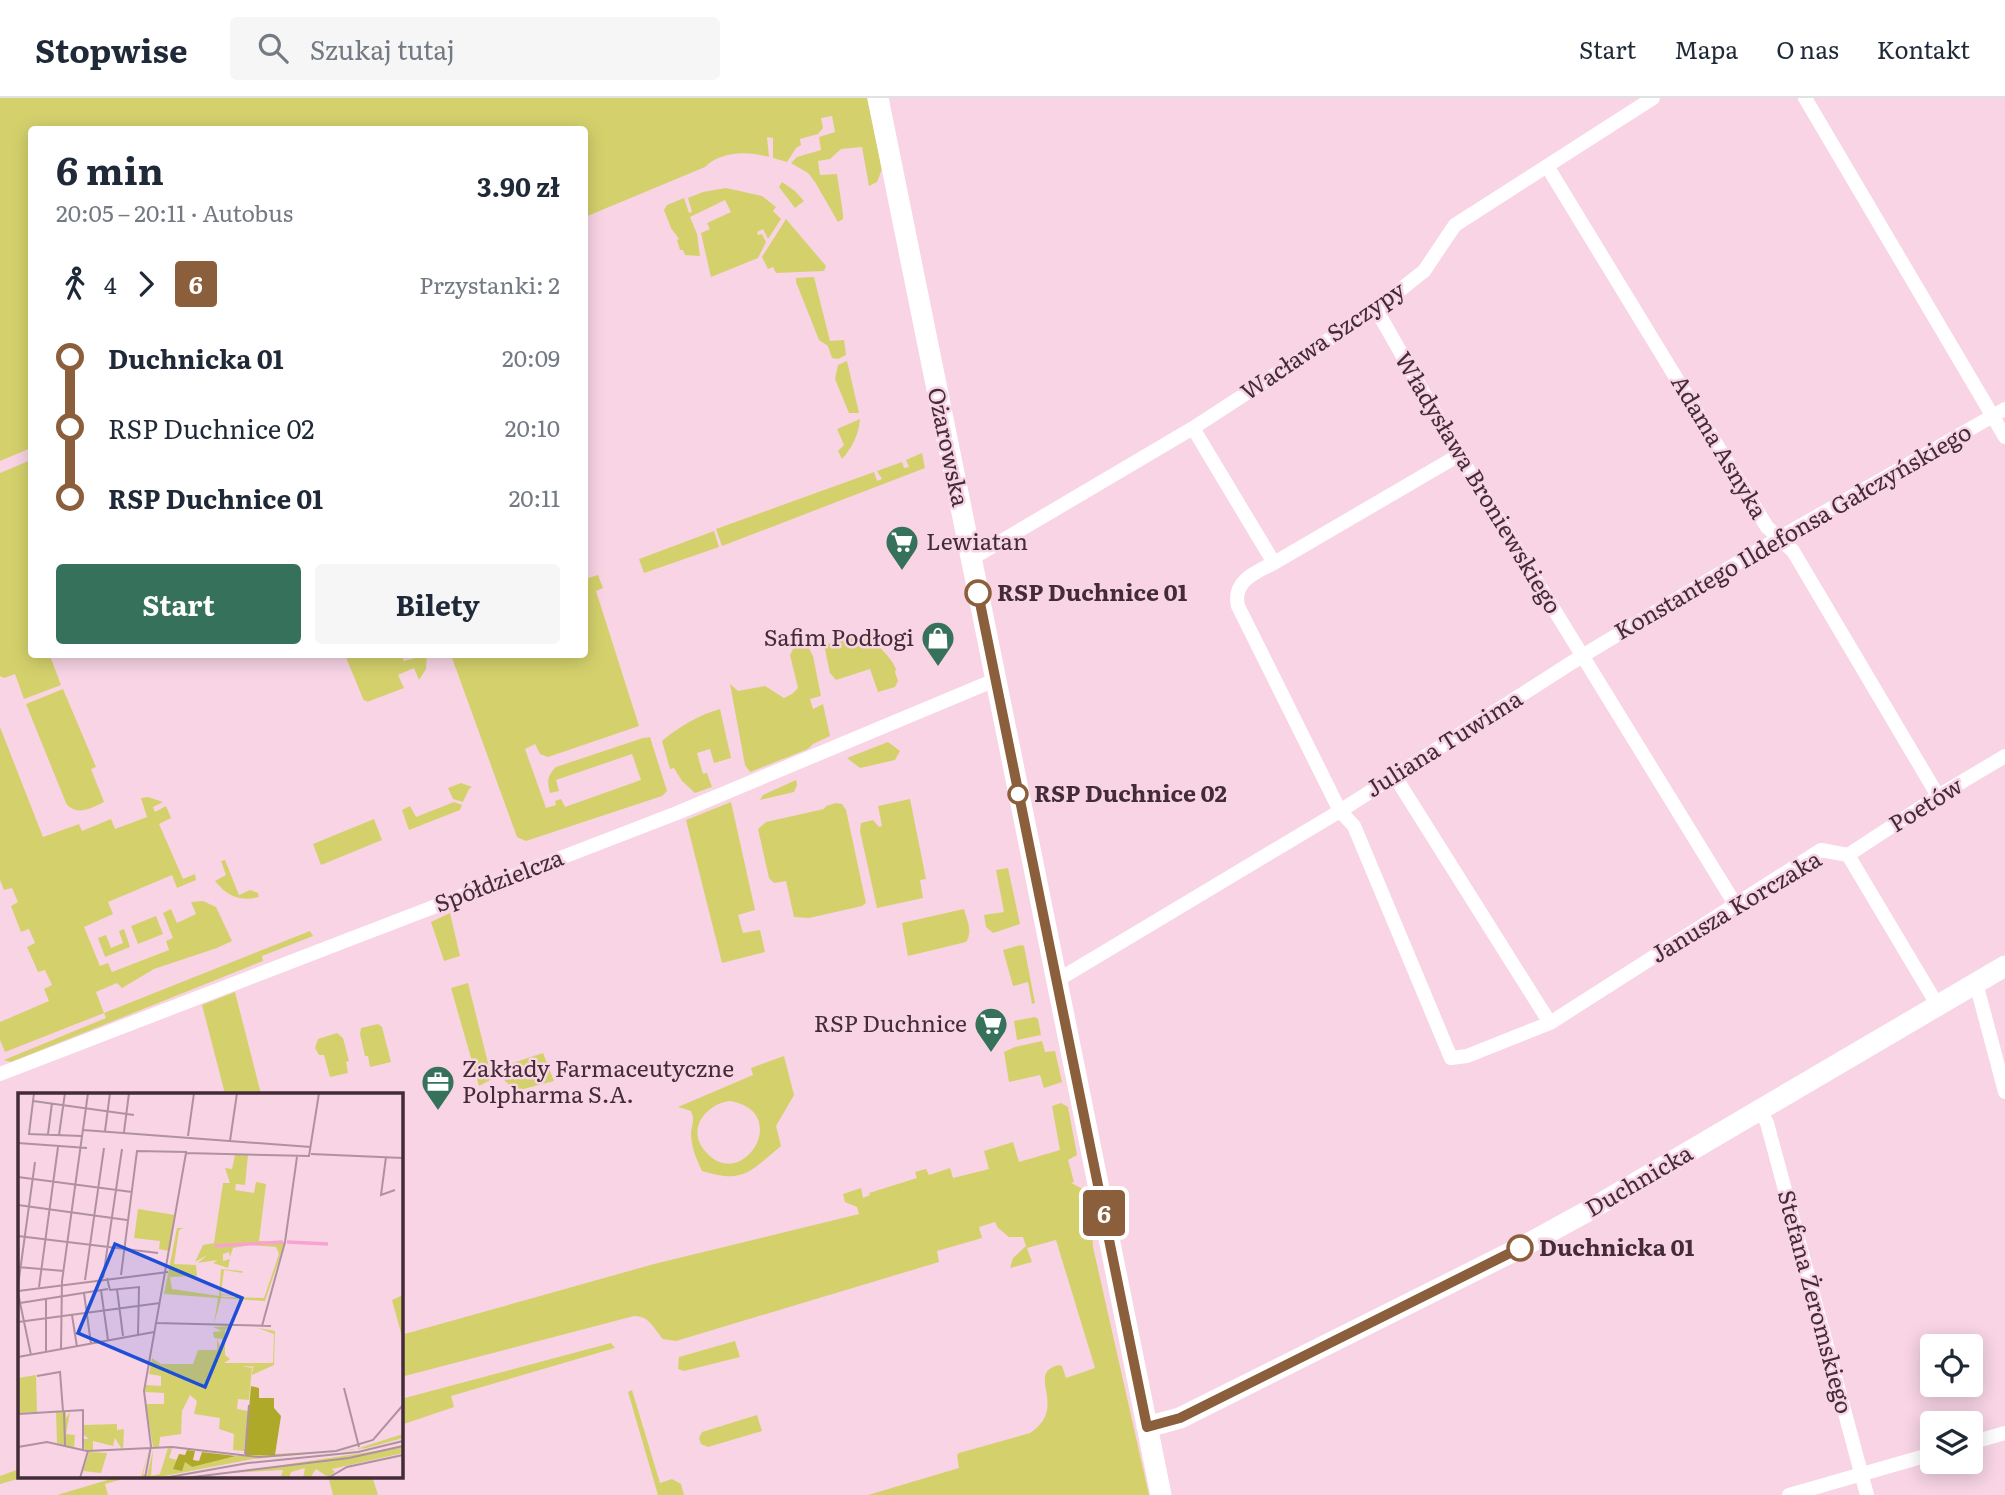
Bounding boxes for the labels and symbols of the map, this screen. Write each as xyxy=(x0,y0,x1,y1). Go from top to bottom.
street label: Wacława Szczypy xyxy=(1233,271,1412,407)
street label: Władysława Broniewskiego xyxy=(1388,344,1572,619)
street label: Adama Asnyka xyxy=(1664,368,1777,525)
street label: Ożarowska xyxy=(921,384,979,510)
street label: Konstantego Ildefonsa Gałczyńskiego xyxy=(1607,414,1977,647)
supermarket icon: Lewiatan xyxy=(883,523,921,572)
place label: Lewiatan xyxy=(926,523,1028,557)
place label: RSP Duchnice 01 xyxy=(997,574,1188,608)
marker: RSP Duchnice 01 xyxy=(965,580,991,606)
place label: Safim Podłogi xyxy=(764,619,914,653)
shop icon: Safim Podłogi xyxy=(919,619,957,668)
street label: Juliana Tuwima xyxy=(1358,680,1528,804)
street label: Poetów xyxy=(1882,767,1969,839)
place label: RSP Duchnice 02 xyxy=(1034,775,1227,809)
marker: RSP Duchnice 02 xyxy=(1008,784,1028,804)
street label: Spółdzielcza xyxy=(429,839,568,919)
street label: Janusza Korczaka xyxy=(1643,840,1827,970)
place label: RSP Duchnice xyxy=(814,1005,967,1039)
supermarket icon: RSP Duchnice xyxy=(972,1005,1010,1054)
place label: Zakłady Farmaceutyczne Polpharma S.A. xyxy=(462,1050,734,1110)
office icon: Zakłady Farmaceutyczne Polpharma S.A. xyxy=(419,1063,457,1112)
inset map xyxy=(18,1093,402,1478)
street label: Duchnicka xyxy=(1578,1134,1699,1224)
street label: Stefana Żeromskiego xyxy=(1771,1186,1863,1417)
line badge: 6 xyxy=(1081,1190,1127,1236)
place label: Duchnicka 01 xyxy=(1539,1229,1695,1263)
marker: Duchnicka 01 xyxy=(1507,1235,1533,1261)

